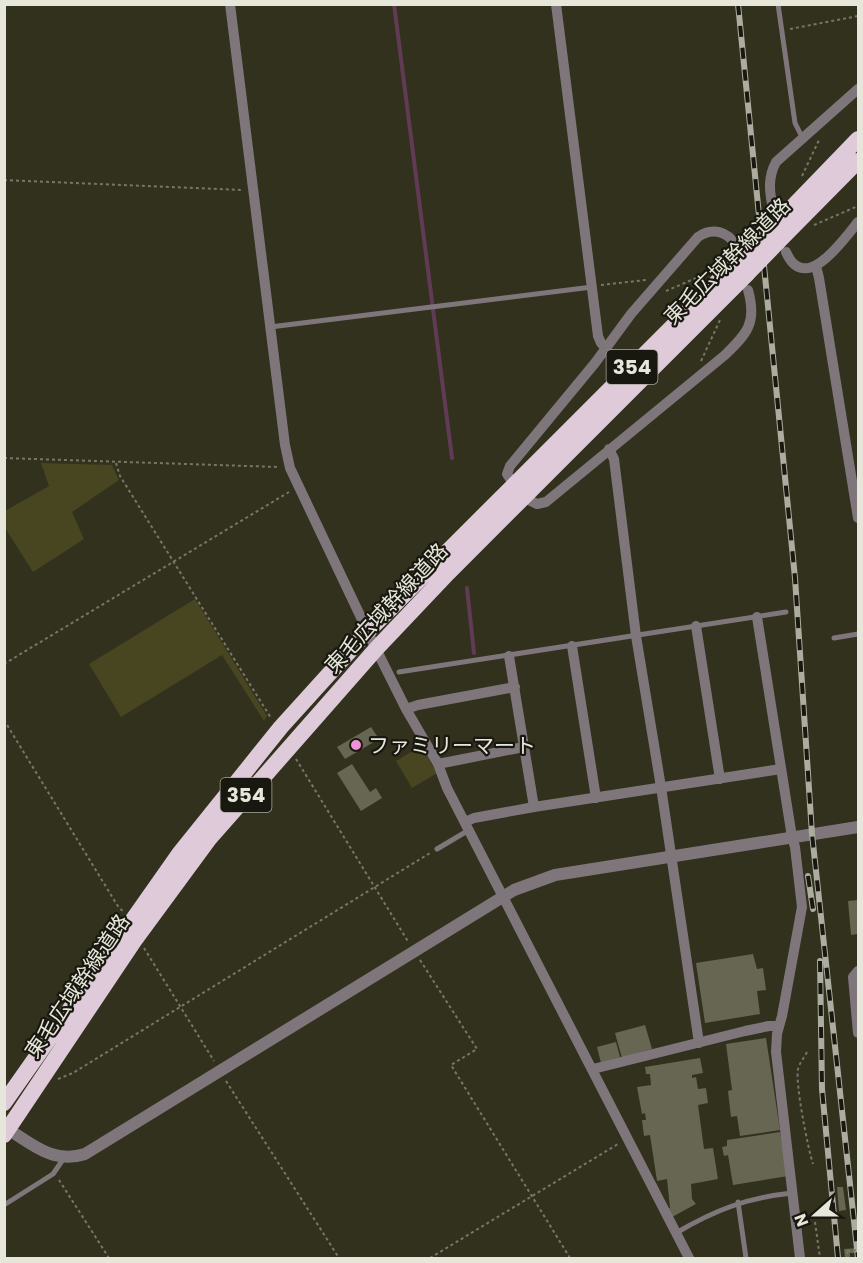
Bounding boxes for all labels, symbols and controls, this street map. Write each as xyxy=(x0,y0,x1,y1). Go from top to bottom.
street label: 東毛広域幹線道路 xyxy=(657,191,797,331)
road number: 354 xyxy=(606,350,658,384)
street label: 東毛広域幹線道路 xyxy=(318,537,454,679)
place label: ファミリーマート xyxy=(368,731,536,760)
marker: ファミリーマート xyxy=(349,738,363,752)
road number: 354 xyxy=(220,778,272,812)
street label: 東毛広域幹線道路 xyxy=(18,908,136,1064)
north arrow xyxy=(785,1185,845,1245)
text: N xyxy=(789,1210,814,1230)

